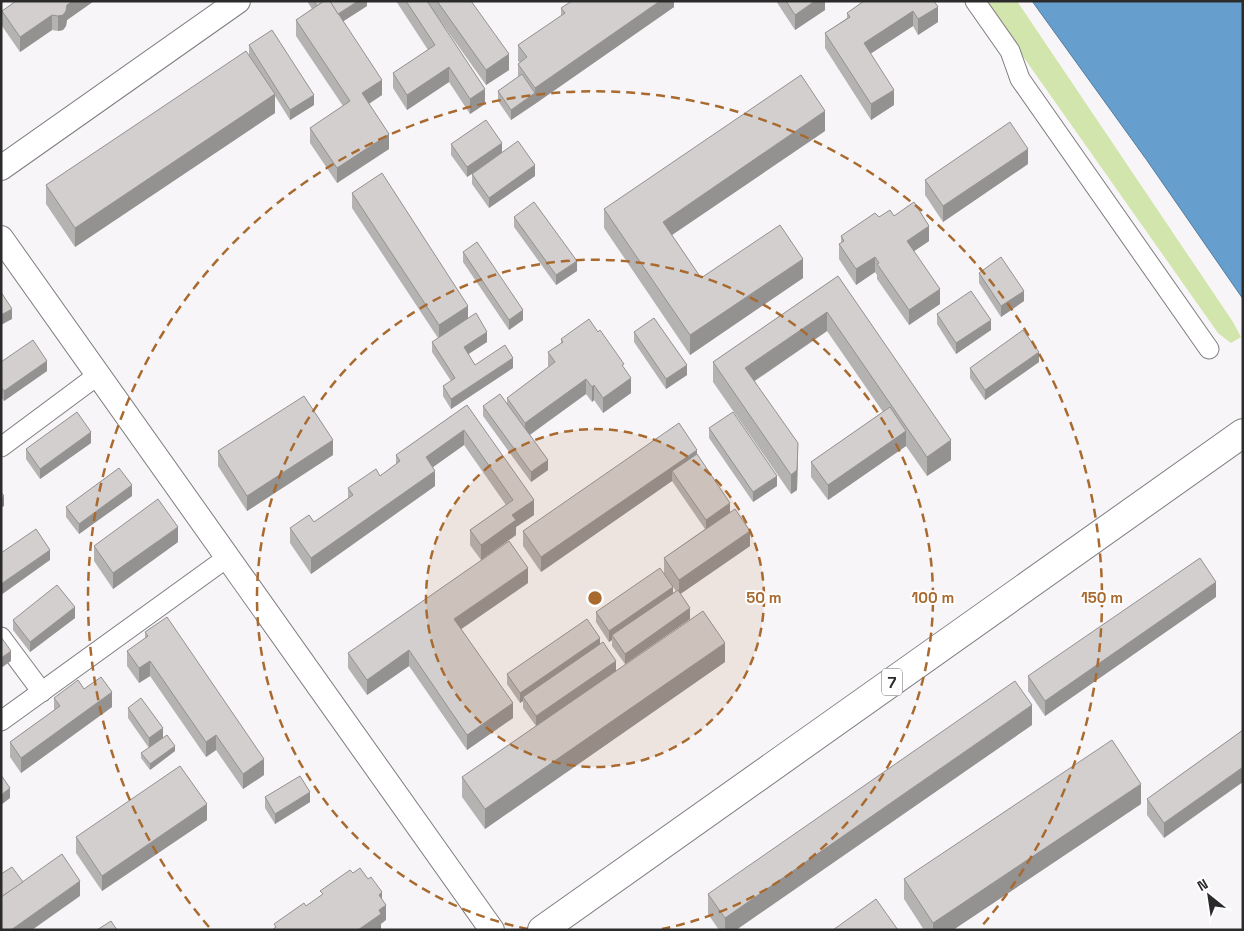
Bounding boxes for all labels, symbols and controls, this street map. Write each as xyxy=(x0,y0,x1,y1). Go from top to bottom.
text: 50 m xyxy=(746,588,782,607)
text: 100 m xyxy=(912,588,954,607)
text: 150 m xyxy=(1081,588,1123,607)
centre of rings xyxy=(586,589,604,607)
road number: 7 xyxy=(882,669,902,696)
north arrow xyxy=(1184,871,1234,921)
text: N xyxy=(1194,875,1211,895)

